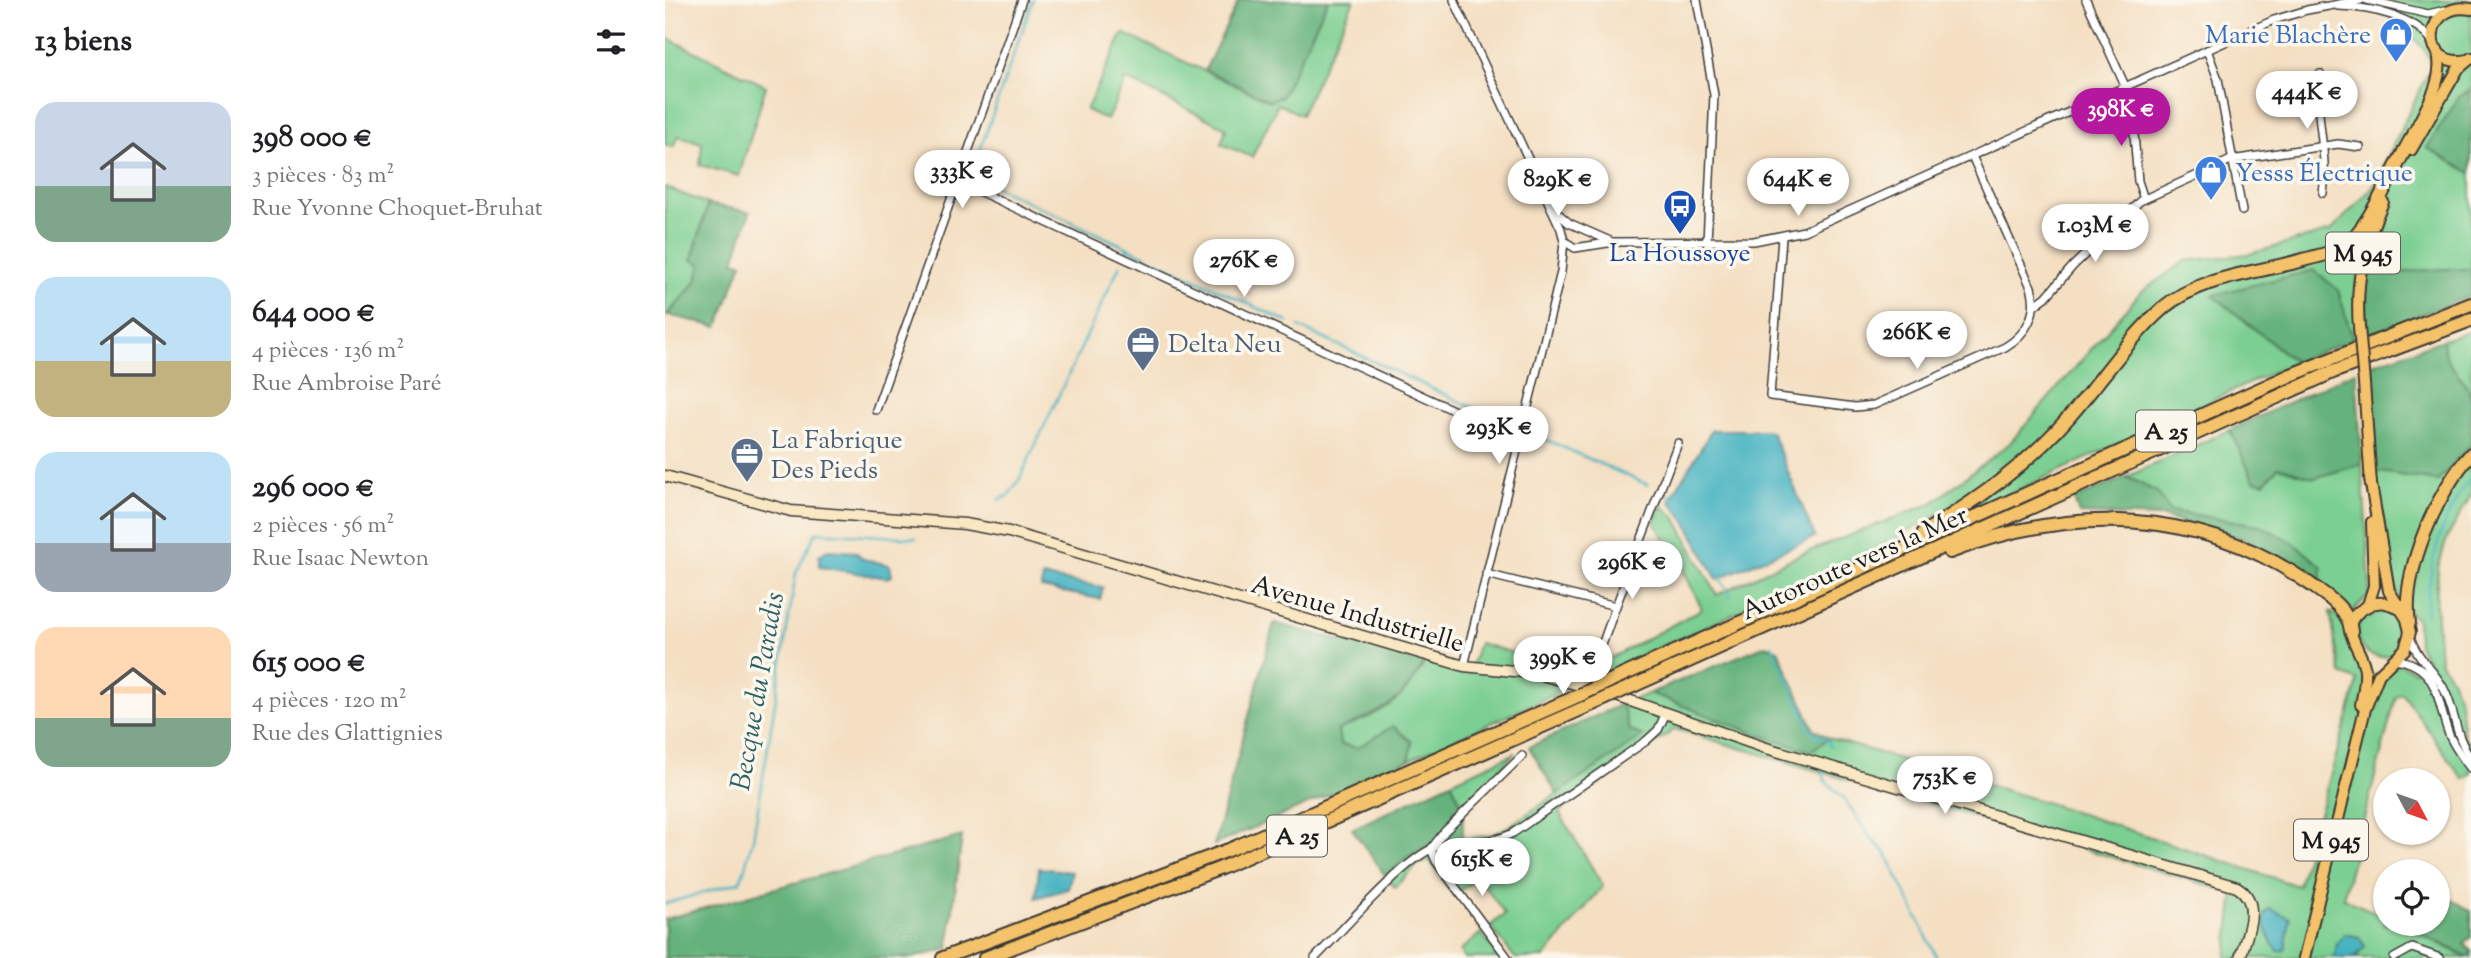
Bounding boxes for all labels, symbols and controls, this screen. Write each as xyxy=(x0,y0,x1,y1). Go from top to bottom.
shop icon: Marie Blachère xyxy=(2377,15,2415,64)
place label: Marie Blachère xyxy=(2205,18,2371,55)
text: 13 biens xyxy=(35,21,132,64)
icon: filters xyxy=(592,23,630,61)
pin: 444K € xyxy=(2250,72,2364,131)
text: 444K € xyxy=(2272,77,2342,110)
pin: 398K € xyxy=(2064,88,2178,148)
text: 398K € xyxy=(2087,94,2155,127)
text: 398 000 € xyxy=(252,117,372,160)
icon: home xyxy=(91,130,175,214)
pin: 333K € xyxy=(905,150,1019,210)
shop icon: Yesss Électrique xyxy=(2192,153,2230,202)
text: 333K € xyxy=(930,156,994,189)
place label: Yesss Électrique xyxy=(2235,156,2413,193)
pin: 829K € xyxy=(1501,158,1615,218)
pin: 644K € xyxy=(1741,158,1855,218)
text: 3 pièces · 83 m² xyxy=(252,160,394,193)
text: 829K € xyxy=(1524,164,1592,197)
text: 644K € xyxy=(1763,164,1833,197)
bus stop icon: La Houssoye xyxy=(1661,187,1699,236)
text: Rue Yvonne Choquet-Bruhat xyxy=(252,193,543,226)
pin: 1.03M € xyxy=(2030,204,2160,264)
text: 1.03M € xyxy=(2058,210,2132,243)
road number: M 945 xyxy=(2326,232,2400,274)
place label: La Houssoye xyxy=(1609,236,1751,273)
pin: 276K € xyxy=(1187,240,1301,299)
text: 276K € xyxy=(1209,245,1279,278)
text: 644 000 € xyxy=(252,292,375,335)
icon: home xyxy=(91,305,175,389)
pin: 266K € xyxy=(1860,312,1974,371)
text: 266K € xyxy=(1882,317,1952,350)
office icon: Delta Neu xyxy=(1124,324,1162,373)
place label: Delta Neu xyxy=(1168,327,1281,364)
text: 4 pièces · 136 m² xyxy=(252,335,404,368)
text: Rue Ambroise Paré xyxy=(252,368,441,401)
pin: 293K € xyxy=(1442,406,1556,466)
road number: A 25 xyxy=(2136,410,2196,452)
text: 293K € xyxy=(1466,412,1532,445)
place label: La Fabrique Des Pieds xyxy=(771,423,903,490)
office icon: La Fabrique Des Pieds xyxy=(728,435,766,484)
text: 296 000 € xyxy=(252,467,374,510)
icon: home xyxy=(91,480,175,564)
street label: Autoroute vers la Mer xyxy=(1736,498,1974,631)
text: 2 pièces · 56 m² xyxy=(252,510,394,543)
pin: 296K € xyxy=(1575,542,1689,601)
text: Rue Isaac Newton xyxy=(252,543,429,576)
text: 296K € xyxy=(1597,547,1667,580)
street label: Avenue Industrielle xyxy=(1247,567,1468,663)
water label: Becque du Paradis xyxy=(722,589,796,794)
pin: 399K € xyxy=(1506,636,1620,696)
text: 615 000 € xyxy=(252,642,366,685)
text: 399K € xyxy=(1529,642,1597,675)
icon: home xyxy=(91,655,175,739)
text: 4 pièces · 120 m² xyxy=(252,685,407,718)
text: Rue des Glattignies xyxy=(252,718,443,751)
pin: 753K € xyxy=(1888,756,2002,816)
text: 753K € xyxy=(1913,762,1977,795)
north arrow xyxy=(2373,768,2450,845)
map controls xyxy=(2373,768,2450,936)
road number: A 25 xyxy=(1267,816,1327,856)
road number: M 945 xyxy=(2294,820,2368,860)
pin: 615K € xyxy=(1425,838,1539,898)
text: 615K € xyxy=(1451,844,1513,877)
button: locate xyxy=(2373,859,2450,936)

